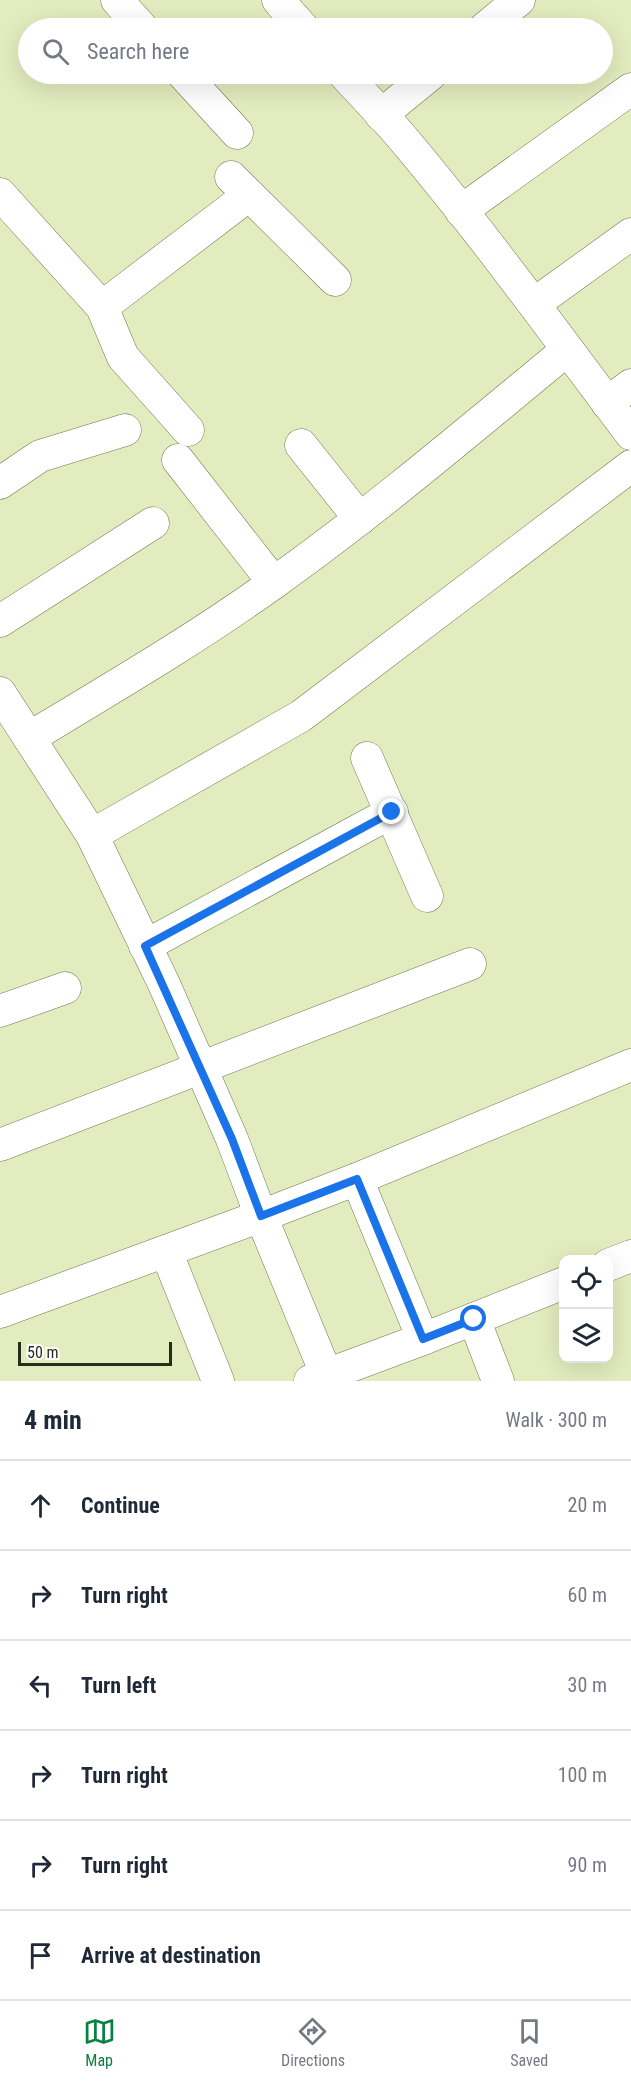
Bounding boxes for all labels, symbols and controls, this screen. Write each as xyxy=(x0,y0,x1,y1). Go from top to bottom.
search box xyxy=(18,18,613,84)
icon: search xyxy=(39,35,72,68)
text: Search here xyxy=(87,39,189,64)
route end xyxy=(378,798,404,824)
map controls xyxy=(559,1255,613,1363)
button: locate xyxy=(559,1255,613,1309)
route start xyxy=(460,1305,486,1331)
button: layers xyxy=(559,1309,613,1363)
scale bar xyxy=(18,1339,172,1366)
text: 50 m xyxy=(27,1343,59,1362)
text: 4 min xyxy=(24,1405,82,1435)
text: Walk · 300 m xyxy=(506,1408,607,1432)
icon: ahead xyxy=(24,1489,57,1522)
text: Continue xyxy=(81,1493,160,1518)
text: 20 m xyxy=(568,1493,607,1517)
icon: right xyxy=(24,1579,57,1612)
text: Turn right xyxy=(81,1583,168,1608)
text: 60 m xyxy=(568,1583,607,1607)
icon: left xyxy=(24,1669,57,1702)
text: Turn left xyxy=(81,1673,156,1698)
text: 30 m xyxy=(568,1673,607,1697)
icon: right xyxy=(24,1759,57,1792)
text: Turn right xyxy=(81,1763,168,1788)
text: 100 m xyxy=(558,1763,607,1787)
icon: right xyxy=(24,1849,57,1882)
text: Turn right xyxy=(81,1853,168,1878)
text: 90 m xyxy=(568,1853,607,1877)
icon: arrive xyxy=(24,1939,57,1972)
text: Arrive at destination xyxy=(81,1943,261,1968)
tab: Map xyxy=(83,2015,116,2070)
tab: Directions xyxy=(281,2015,345,2070)
tab: Saved xyxy=(510,2015,548,2070)

